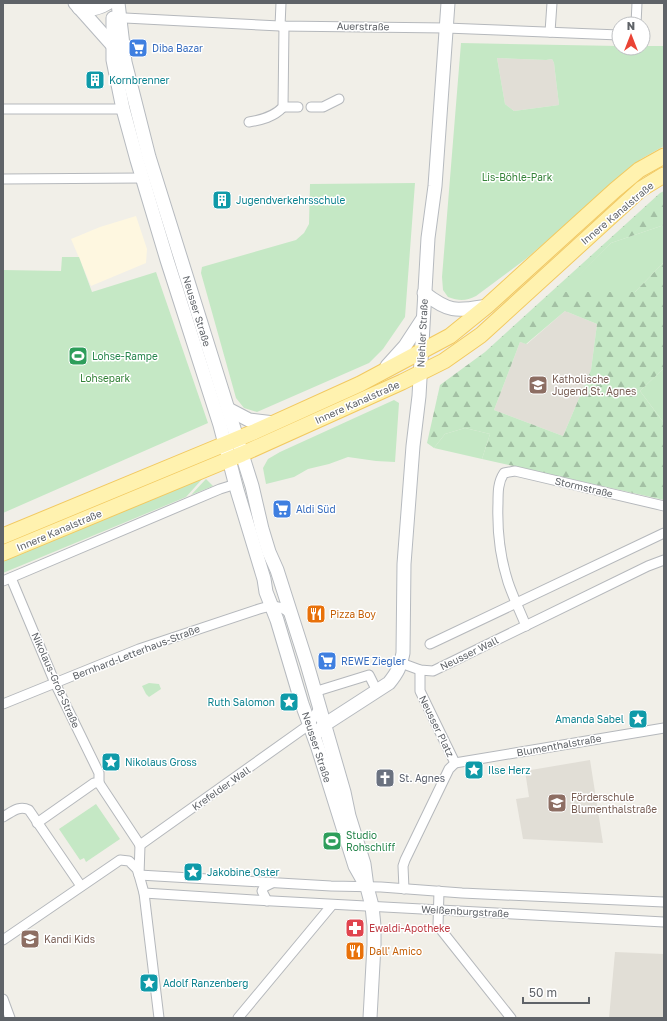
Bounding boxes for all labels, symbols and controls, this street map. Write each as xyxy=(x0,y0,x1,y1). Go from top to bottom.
north arrow xyxy=(611,16,651,56)
text: N xyxy=(627,19,635,32)
street label: Auerstraße xyxy=(337,20,390,32)
supermarket icon: Diba Bazar xyxy=(127,37,149,59)
place label: Diba Bazar xyxy=(152,42,203,54)
building icon: Kornbrenner xyxy=(84,69,106,91)
place label: Kornbrenner xyxy=(109,74,170,86)
park label: Lis-Böhle-Park xyxy=(482,171,553,183)
street label: Innere Kanalstraße xyxy=(578,179,656,247)
building icon: Jugendverkehrsschule xyxy=(211,189,233,211)
place label: Jugendverkehrsschule xyxy=(236,194,346,206)
street label: Neusser Straße xyxy=(181,274,214,348)
street label: Niehler Straße xyxy=(414,298,430,368)
sports icon: Lohse-Rampe xyxy=(67,345,89,367)
place label: Lohse-Rampe xyxy=(92,350,158,362)
park label: Lohsepark xyxy=(80,372,130,384)
place label: Katholische Jugend St. Agnes xyxy=(552,373,636,397)
school or university icon: Katholische Jugend St. Agnes xyxy=(527,374,549,396)
street label: Innere Kanalstraße xyxy=(313,378,401,426)
street label: Stormstraße xyxy=(554,474,614,500)
supermarket icon: Aldi Süd xyxy=(271,498,293,520)
place label: Aldi Süd xyxy=(296,503,336,515)
street label: Innere Kanalstraße xyxy=(15,507,103,553)
restaurant icon: Pizza Boy xyxy=(305,603,327,625)
place label: Pizza Boy xyxy=(330,608,376,620)
street label: Bernhard-Letterhaus-Straße xyxy=(71,622,201,682)
street label: Nikolaus-Groß-Straße xyxy=(29,630,83,730)
street label: Neusser Wall xyxy=(438,634,500,672)
supermarket icon: REWE Ziegler xyxy=(316,650,338,672)
place label: REWE Ziegler xyxy=(341,655,406,667)
place icon: Ruth Salomon xyxy=(278,691,300,713)
street label: Neusser Platz xyxy=(417,693,457,759)
place label: Ruth Salomon xyxy=(208,696,275,708)
place icon: Amanda Sabel xyxy=(627,708,649,730)
street label: Neusser Straße xyxy=(300,710,334,784)
place label: Amanda Sabel xyxy=(555,713,624,725)
street label: Blumenthalstraße xyxy=(516,732,603,758)
place icon: Nikolaus Gross xyxy=(100,751,122,773)
place label: Nikolaus Gross xyxy=(125,756,197,768)
place icon: Ilse Herz xyxy=(463,759,485,781)
street label: Krefelder Wall xyxy=(190,763,252,813)
place label: Ilse Herz xyxy=(488,764,530,776)
church icon: St. Agnes xyxy=(374,767,396,789)
place label: St. Agnes xyxy=(399,772,445,784)
place label: Förderschule Blumenthalstraße xyxy=(571,791,657,815)
school or university icon: Förderschule Blumenthalstraße xyxy=(546,792,568,814)
place label: Studio Rohschliff xyxy=(346,829,395,853)
sports icon: Studio Rohschliff xyxy=(321,830,343,852)
place icon: Jakobine Oster xyxy=(182,861,204,883)
place label: Jakobine Oster xyxy=(207,866,279,878)
street label: Weißenburgstraße xyxy=(421,903,509,919)
pharmacy icon: Ewaldi-Apotheke xyxy=(344,917,366,939)
place label: Ewaldi-Apotheke xyxy=(369,922,451,934)
school or university icon: Kandi Kids xyxy=(19,928,41,950)
place label: Kandi Kids xyxy=(44,933,95,945)
restaurant icon: Dall' Amico xyxy=(344,940,366,962)
place label: Dall' Amico xyxy=(369,945,422,957)
place icon: Adolf Ranzenberg xyxy=(138,972,160,994)
place label: Adolf Ranzenberg xyxy=(163,977,248,989)
scale bar xyxy=(523,979,589,1005)
text: 50 m xyxy=(529,985,557,1000)

